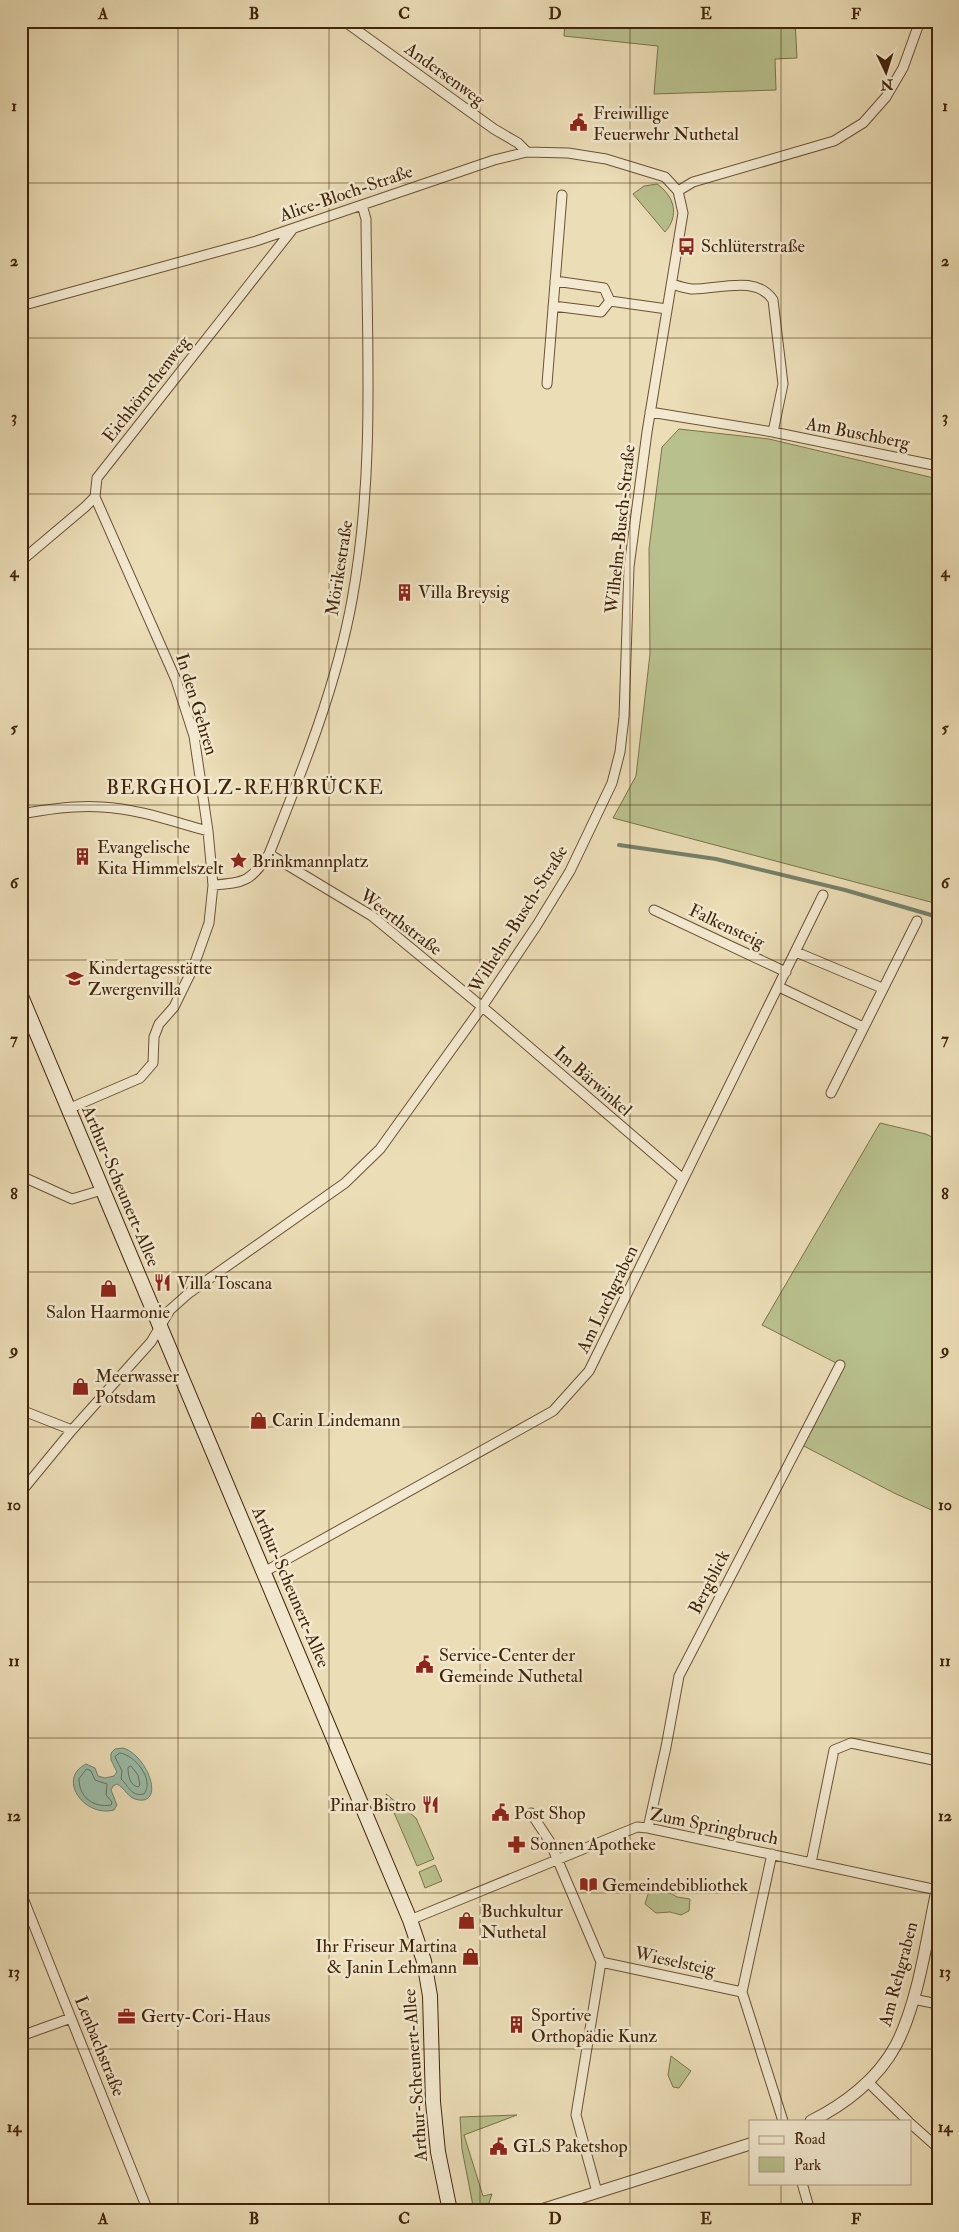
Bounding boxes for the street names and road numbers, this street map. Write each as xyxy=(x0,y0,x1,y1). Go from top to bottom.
street label: Andersenweg xyxy=(399,37,490,112)
street label: Alice-Bloch-Straße xyxy=(275,160,416,227)
street label: Eichhörnchenweg xyxy=(98,330,196,447)
street label: Am Buschberg xyxy=(803,412,913,455)
street label: Wilhelm-Busch-Straße xyxy=(600,443,641,616)
street label: Mörikestraße xyxy=(321,518,358,618)
street label: In den Gehren xyxy=(170,650,223,758)
street label: Wilhelm-Busch-Straße xyxy=(463,841,573,998)
street label: Weerthstraße xyxy=(354,883,447,961)
street label: Falkensteig xyxy=(685,899,769,955)
street label: Im Bärwinkel xyxy=(549,1041,637,1122)
street label: Arthur-Scheunert-Allee xyxy=(76,1101,165,1271)
street label: Am Luchgraben xyxy=(571,1242,643,1358)
street label: Arthur-Scheunert-Allee xyxy=(246,1502,335,1672)
street label: Bergblick xyxy=(684,1546,735,1618)
street label: Zum Springbruch xyxy=(648,1803,781,1850)
street label: Am Rehgraben xyxy=(873,1919,924,2030)
street label: Wieselsteig xyxy=(631,1942,719,1982)
street label: Arthur-Scheunert-Allee xyxy=(398,1987,433,2163)
street label: Lenbachstraße xyxy=(69,1993,130,2100)

